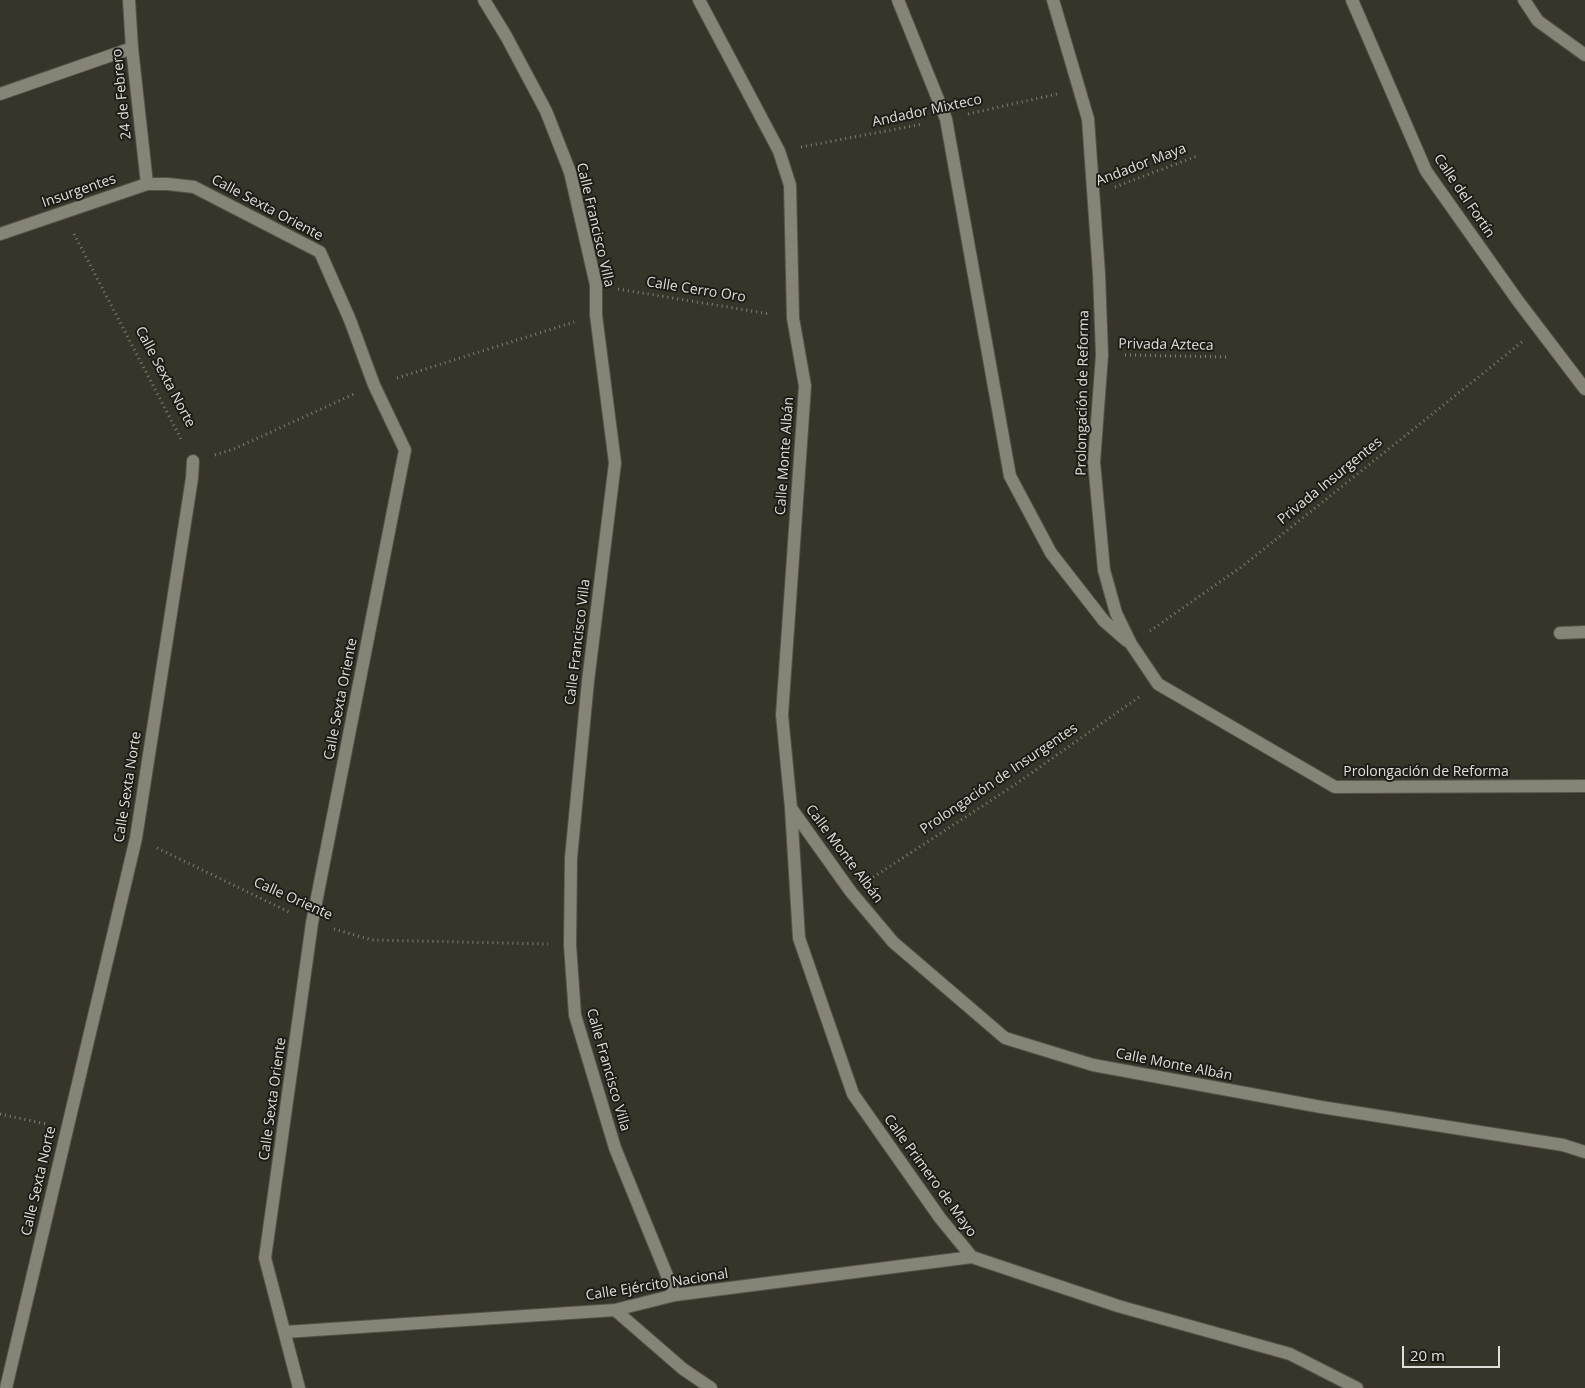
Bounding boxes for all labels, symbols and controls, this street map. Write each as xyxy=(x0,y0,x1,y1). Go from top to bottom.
street label: 24 de Febrero xyxy=(109,48,135,140)
street label: Andador Mixteco xyxy=(871,91,983,131)
street label: Andador Maya xyxy=(1094,140,1188,190)
street label: Calle del Fortín xyxy=(1430,151,1498,241)
street label: Calle Francisco Villa xyxy=(573,161,617,289)
street label: Insurgentes xyxy=(40,171,118,211)
street label: Calle Sexta Oriente xyxy=(208,172,326,244)
street label: Calle Cerro Oro xyxy=(645,274,747,306)
street label: Prolongación de Reforma xyxy=(1073,310,1093,476)
street label: Calle Sexta Norte xyxy=(131,324,199,430)
street label: Privada Azteca xyxy=(1118,336,1214,354)
street label: Calle Monte Albán xyxy=(772,396,798,516)
street label: Privada Insurgentes xyxy=(1274,434,1386,528)
street label: Calle Francisco Villa xyxy=(562,578,594,706)
street label: Calle Sexta Oriente xyxy=(321,637,361,761)
street label: Prolongación de Insurgentes xyxy=(917,720,1081,838)
street label: Calle Sexta Norte xyxy=(111,730,145,844)
street label: Prolongación de Reforma xyxy=(1343,764,1509,780)
street label: Calle Monte Albán xyxy=(802,802,886,906)
street label: Calle Oriente xyxy=(251,874,335,924)
street label: Calle Francisco Villa xyxy=(582,1007,634,1133)
street label: Calle Sexta Oriente xyxy=(256,1036,290,1162)
street label: Calle Monte Albán xyxy=(1114,1045,1234,1085)
street label: Calle Primero de Mayo xyxy=(880,1111,980,1241)
street label: Calle Sexta Norte xyxy=(18,1125,60,1237)
street label: Calle Ejército Nacional xyxy=(584,1265,730,1305)
scale bar xyxy=(1405,1336,1502,1368)
text: 20 m xyxy=(1410,1345,1445,1365)

